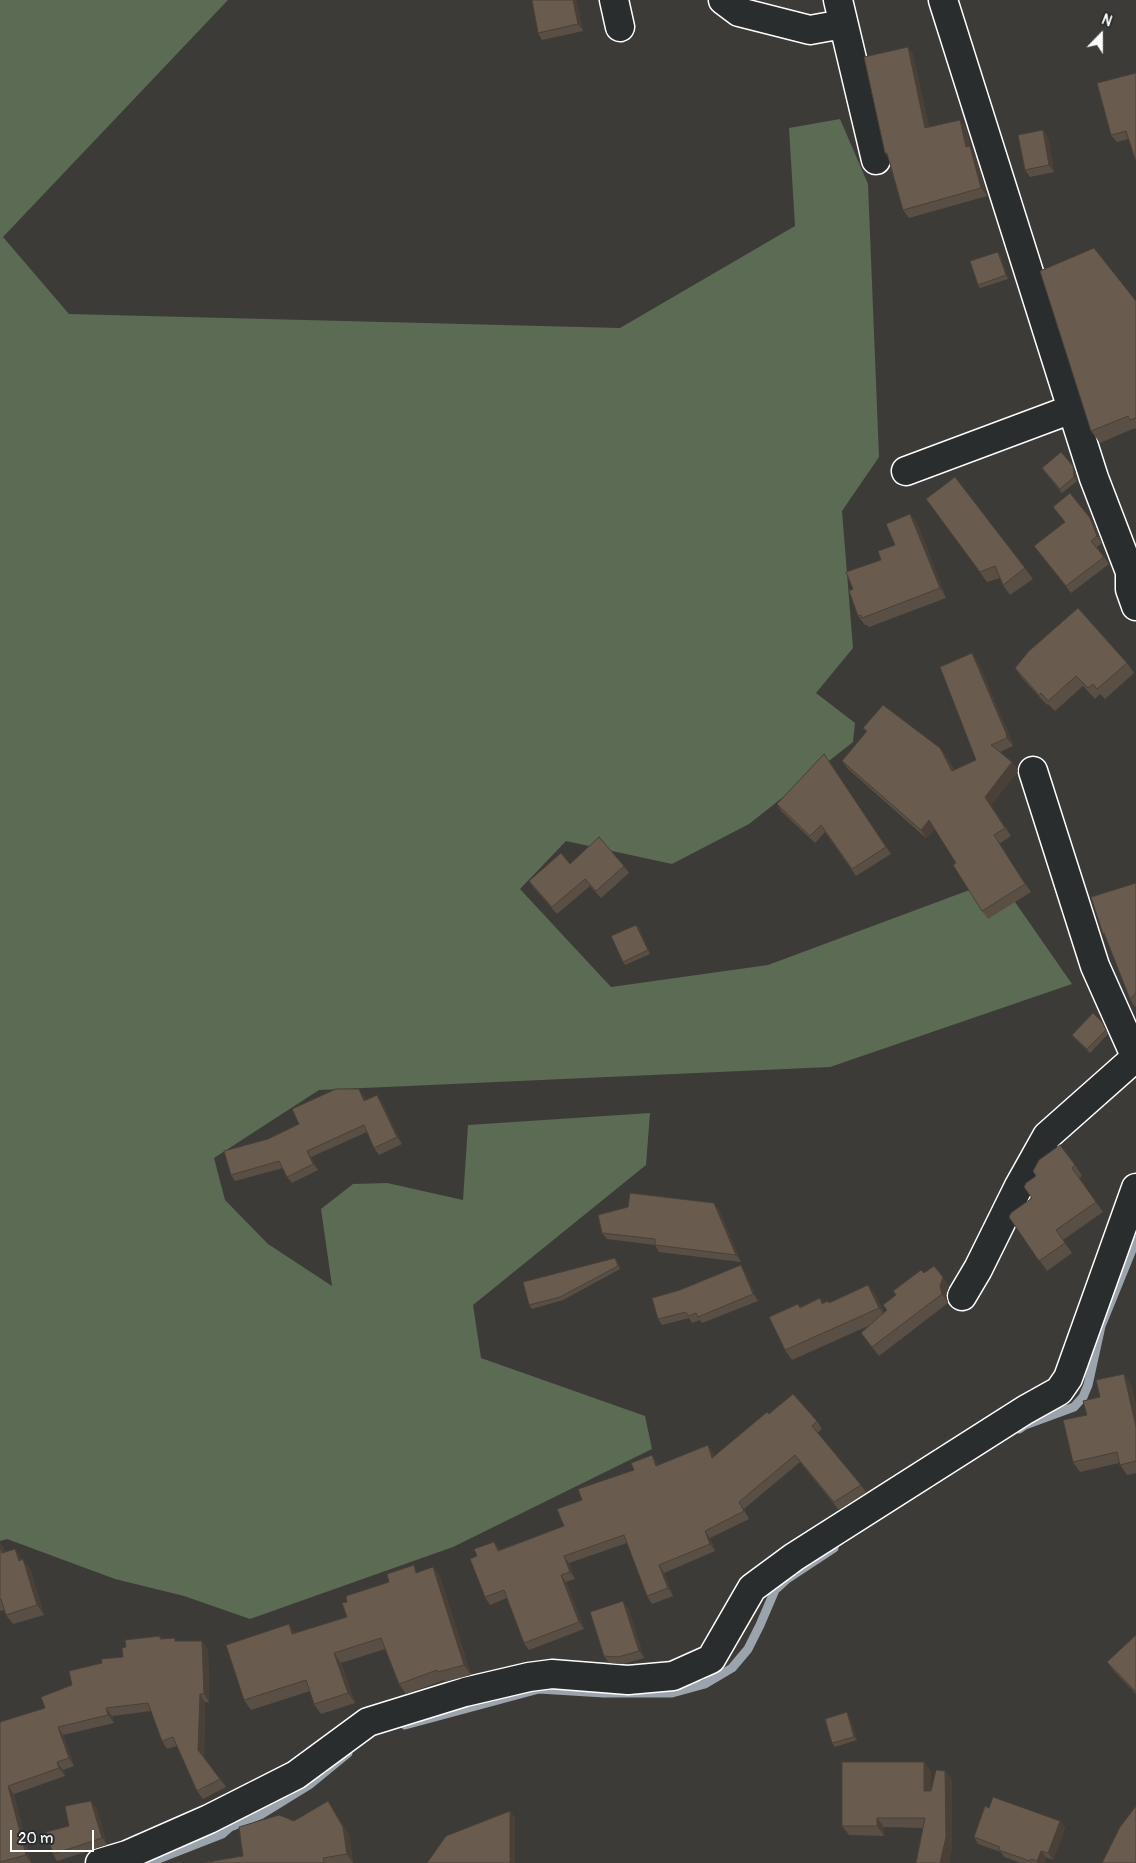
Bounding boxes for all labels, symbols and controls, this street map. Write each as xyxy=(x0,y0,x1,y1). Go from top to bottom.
north arrow xyxy=(1076,10,1126,60)
text: N xyxy=(1099,11,1114,30)
scale bar xyxy=(12,1820,96,1852)
text: 20 m xyxy=(18,1829,53,1848)

